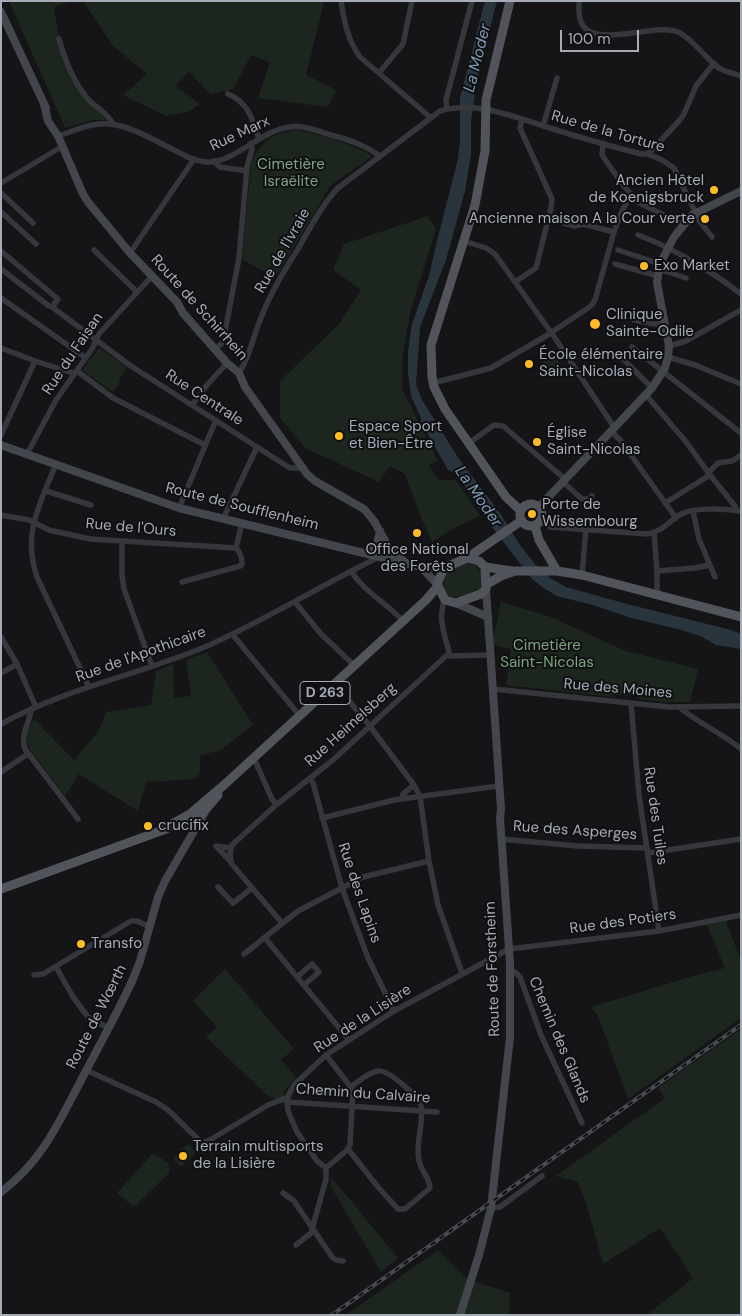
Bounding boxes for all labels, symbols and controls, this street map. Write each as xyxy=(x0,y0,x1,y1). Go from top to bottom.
scale bar xyxy=(562,20,641,52)
water label: La Moder xyxy=(460,22,496,94)
text: 100 m xyxy=(568,29,611,49)
street label: Rue de la Torture xyxy=(549,107,667,157)
street label: Rue Marx xyxy=(207,112,273,156)
park label: Cimetière Israëlite xyxy=(257,156,325,191)
place label: Ancien Hôtel de Koenigsbruck xyxy=(589,172,704,207)
marker: Ancien Hôtel de Koenigsbruck xyxy=(708,184,720,196)
street label: Rue de l'Ivraie xyxy=(251,205,315,297)
place label: Ancienne maison A la Cour verte xyxy=(469,210,695,228)
marker: Ancienne maison A la Cour verte xyxy=(699,213,711,225)
street label: Route de Schirrhein xyxy=(147,251,251,365)
place label: Exo Market xyxy=(654,257,730,275)
marker: Exo Market xyxy=(638,260,650,272)
place label: Clinique Sainte-Odile xyxy=(606,306,694,341)
street label: Rue du Faisan xyxy=(39,309,107,399)
marker: Clinique Sainte-Odile xyxy=(588,317,602,331)
place label: École élémentaire Saint-Nicolas xyxy=(539,346,663,381)
marker: École élémentaire Saint-Nicolas xyxy=(523,358,535,370)
street label: Rue Centrale xyxy=(162,366,246,430)
place label: Espace Sport et Bien-Être xyxy=(349,418,442,453)
place label: Église Saint-Nicolas xyxy=(547,424,641,459)
marker: Espace Sport et Bien-Être xyxy=(333,430,345,442)
marker: Église Saint-Nicolas xyxy=(531,436,543,448)
water label: La Moder xyxy=(450,463,506,531)
street label: Route de Soufflenheim xyxy=(164,479,320,535)
place label: Porte de Wissembourg xyxy=(542,496,638,531)
marker: Porte de Wissembourg xyxy=(526,508,538,520)
street label: Rue de l'Ours xyxy=(85,515,177,541)
marker: Office National des Forêts xyxy=(411,527,423,539)
place label: Office National des Forêts xyxy=(365,541,469,576)
street label: Rue de l'Apothicaire xyxy=(74,623,208,687)
park label: Cimetière Saint-Nicolas xyxy=(500,637,594,672)
street label: Rue des Moines xyxy=(563,675,673,703)
street label: Rue Heimelsberg xyxy=(302,679,400,771)
road number: D 263 xyxy=(300,681,350,704)
street label: Rue des Tuiles xyxy=(639,766,671,866)
place label: crucifix xyxy=(158,817,209,835)
street label: Rue des Asperges xyxy=(512,818,638,844)
marker: crucifix xyxy=(142,820,154,832)
street label: Rue des Lapins xyxy=(333,841,385,945)
street label: Route de Forstheim xyxy=(482,901,504,1037)
street label: Rue des Potiers xyxy=(569,906,677,938)
place label: Transfo xyxy=(91,935,142,953)
marker: Transfo xyxy=(75,938,87,950)
street label: Route de Wœrth xyxy=(63,962,131,1072)
street label: Chemin des Glands xyxy=(524,974,594,1106)
street label: Rue de la Lisière xyxy=(311,981,415,1057)
street label: Chemin du Calvaire xyxy=(295,1080,431,1108)
place label: Terrain multisports de la Lisière xyxy=(193,1138,324,1173)
marker: Terrain multisports de la Lisière xyxy=(177,1150,189,1162)

